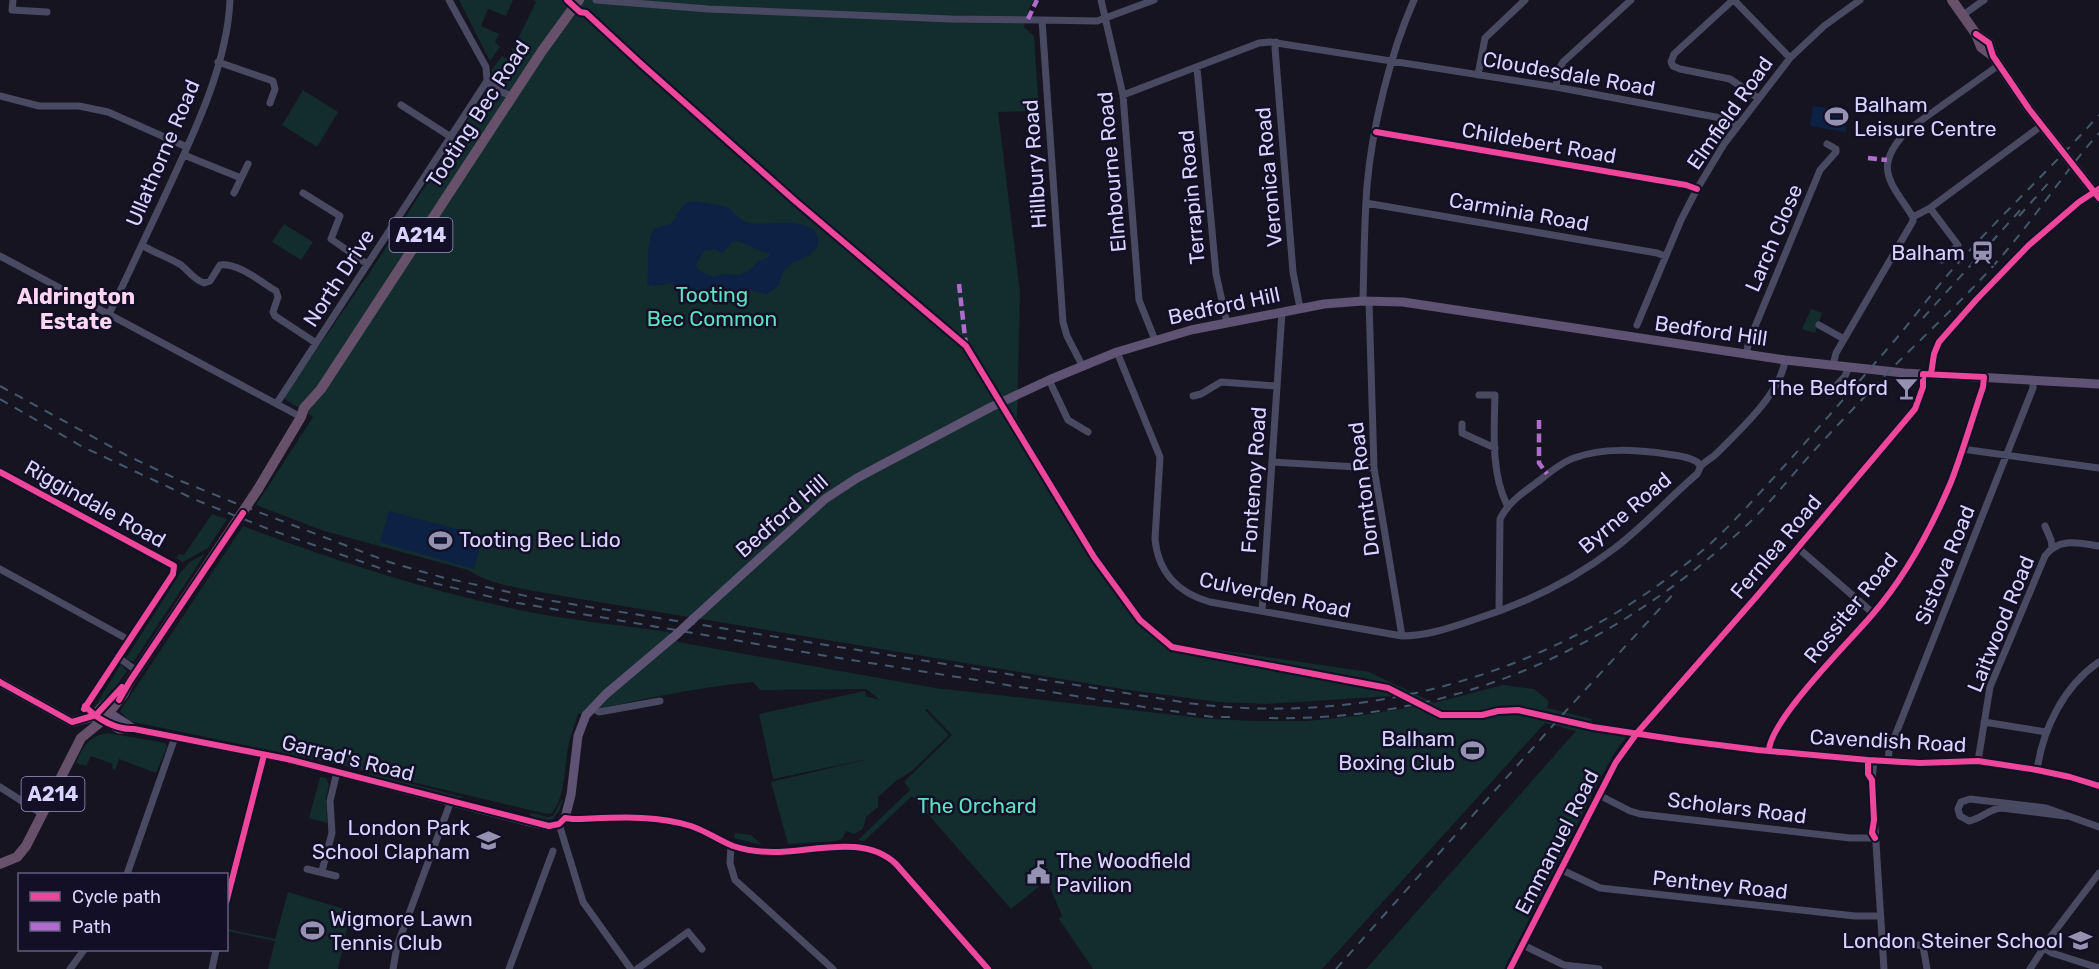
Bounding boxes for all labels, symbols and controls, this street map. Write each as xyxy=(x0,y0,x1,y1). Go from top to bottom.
street label: Tooting Bec Road xyxy=(421,36,534,192)
street label: Cloudesdale Road xyxy=(1481,46,1657,101)
street label: Elmfield Road xyxy=(1681,51,1778,174)
street label: Ullathorne Road xyxy=(120,76,205,230)
street label: Elmbourne Road xyxy=(1092,91,1131,253)
place label: Balham Leisure Centre xyxy=(1854,92,1997,141)
street label: Hillbury Road xyxy=(1018,99,1051,229)
sports icon: Balham Leisure Centre xyxy=(1823,104,1849,130)
street label: Veronica Road xyxy=(1250,106,1287,248)
street label: Childebert Road xyxy=(1460,117,1618,168)
street label: Terrapin Road xyxy=(1173,129,1210,265)
street label: Larch Close xyxy=(1740,180,1807,295)
street label: Carminia Road xyxy=(1447,187,1591,236)
road number: A214 xyxy=(390,218,452,252)
street label: North Drive xyxy=(298,224,379,331)
place label: Balham xyxy=(1891,240,1965,265)
station icon: Balham xyxy=(1970,240,1996,266)
street label: Bedford Hill xyxy=(1166,281,1282,330)
park label: Tooting Bec Common xyxy=(647,282,777,331)
district label: Aldrington Estate xyxy=(17,283,135,335)
street label: Bedford Hill xyxy=(1653,310,1769,351)
place label: The Bedford xyxy=(1768,375,1888,400)
bar icon: The Bedford xyxy=(1893,375,1919,401)
street label: Fontenoy Road xyxy=(1236,406,1271,554)
street label: Dornton Road xyxy=(1343,421,1384,558)
street label: Riggindale Road xyxy=(20,454,170,553)
street label: Byrne Road xyxy=(1573,467,1676,559)
street label: Bedford Hill xyxy=(730,469,833,562)
street label: Fernlea Road xyxy=(1725,490,1826,604)
street label: Sistova Road xyxy=(1909,502,1980,628)
sports icon: Tooting Bec Lido xyxy=(428,527,454,553)
place label: Tooting Bec Lido xyxy=(459,527,621,552)
street label: Rossiter Road xyxy=(1799,548,1903,668)
street label: Laitwood Road xyxy=(1962,552,2039,696)
street label: Culverden Road xyxy=(1197,566,1353,623)
street label: Cavendish Road xyxy=(1809,724,1967,757)
place label: Balham Boxing Club xyxy=(1338,726,1455,775)
street label: Garrad's Road xyxy=(279,729,417,786)
sports icon: Balham Boxing Club xyxy=(1460,738,1486,764)
street label: Emmanuel Road xyxy=(1509,765,1604,918)
road number: A214 xyxy=(22,777,84,811)
street label: Scholars Road xyxy=(1666,787,1808,828)
park label: The Orchard xyxy=(917,793,1037,818)
place label: London Park School Clapham xyxy=(312,815,470,864)
school or university icon: London Park School Clapham xyxy=(475,827,501,853)
place label: The Woodfield Pavilion xyxy=(1056,848,1191,897)
public building icon: The Woodfield Pavilion xyxy=(1025,860,1051,886)
street label: Pentney Road xyxy=(1651,865,1789,904)
legend xyxy=(18,873,228,951)
text: Cycle path xyxy=(72,886,161,908)
place label: Wigmore Lawn Tennis Club xyxy=(330,906,473,955)
text: Path xyxy=(72,916,111,938)
sports icon: Wigmore Lawn Tennis Club xyxy=(299,918,325,944)
place label: London Steiner School xyxy=(1842,928,2063,953)
school or university icon: London Steiner School xyxy=(2068,928,2094,954)

